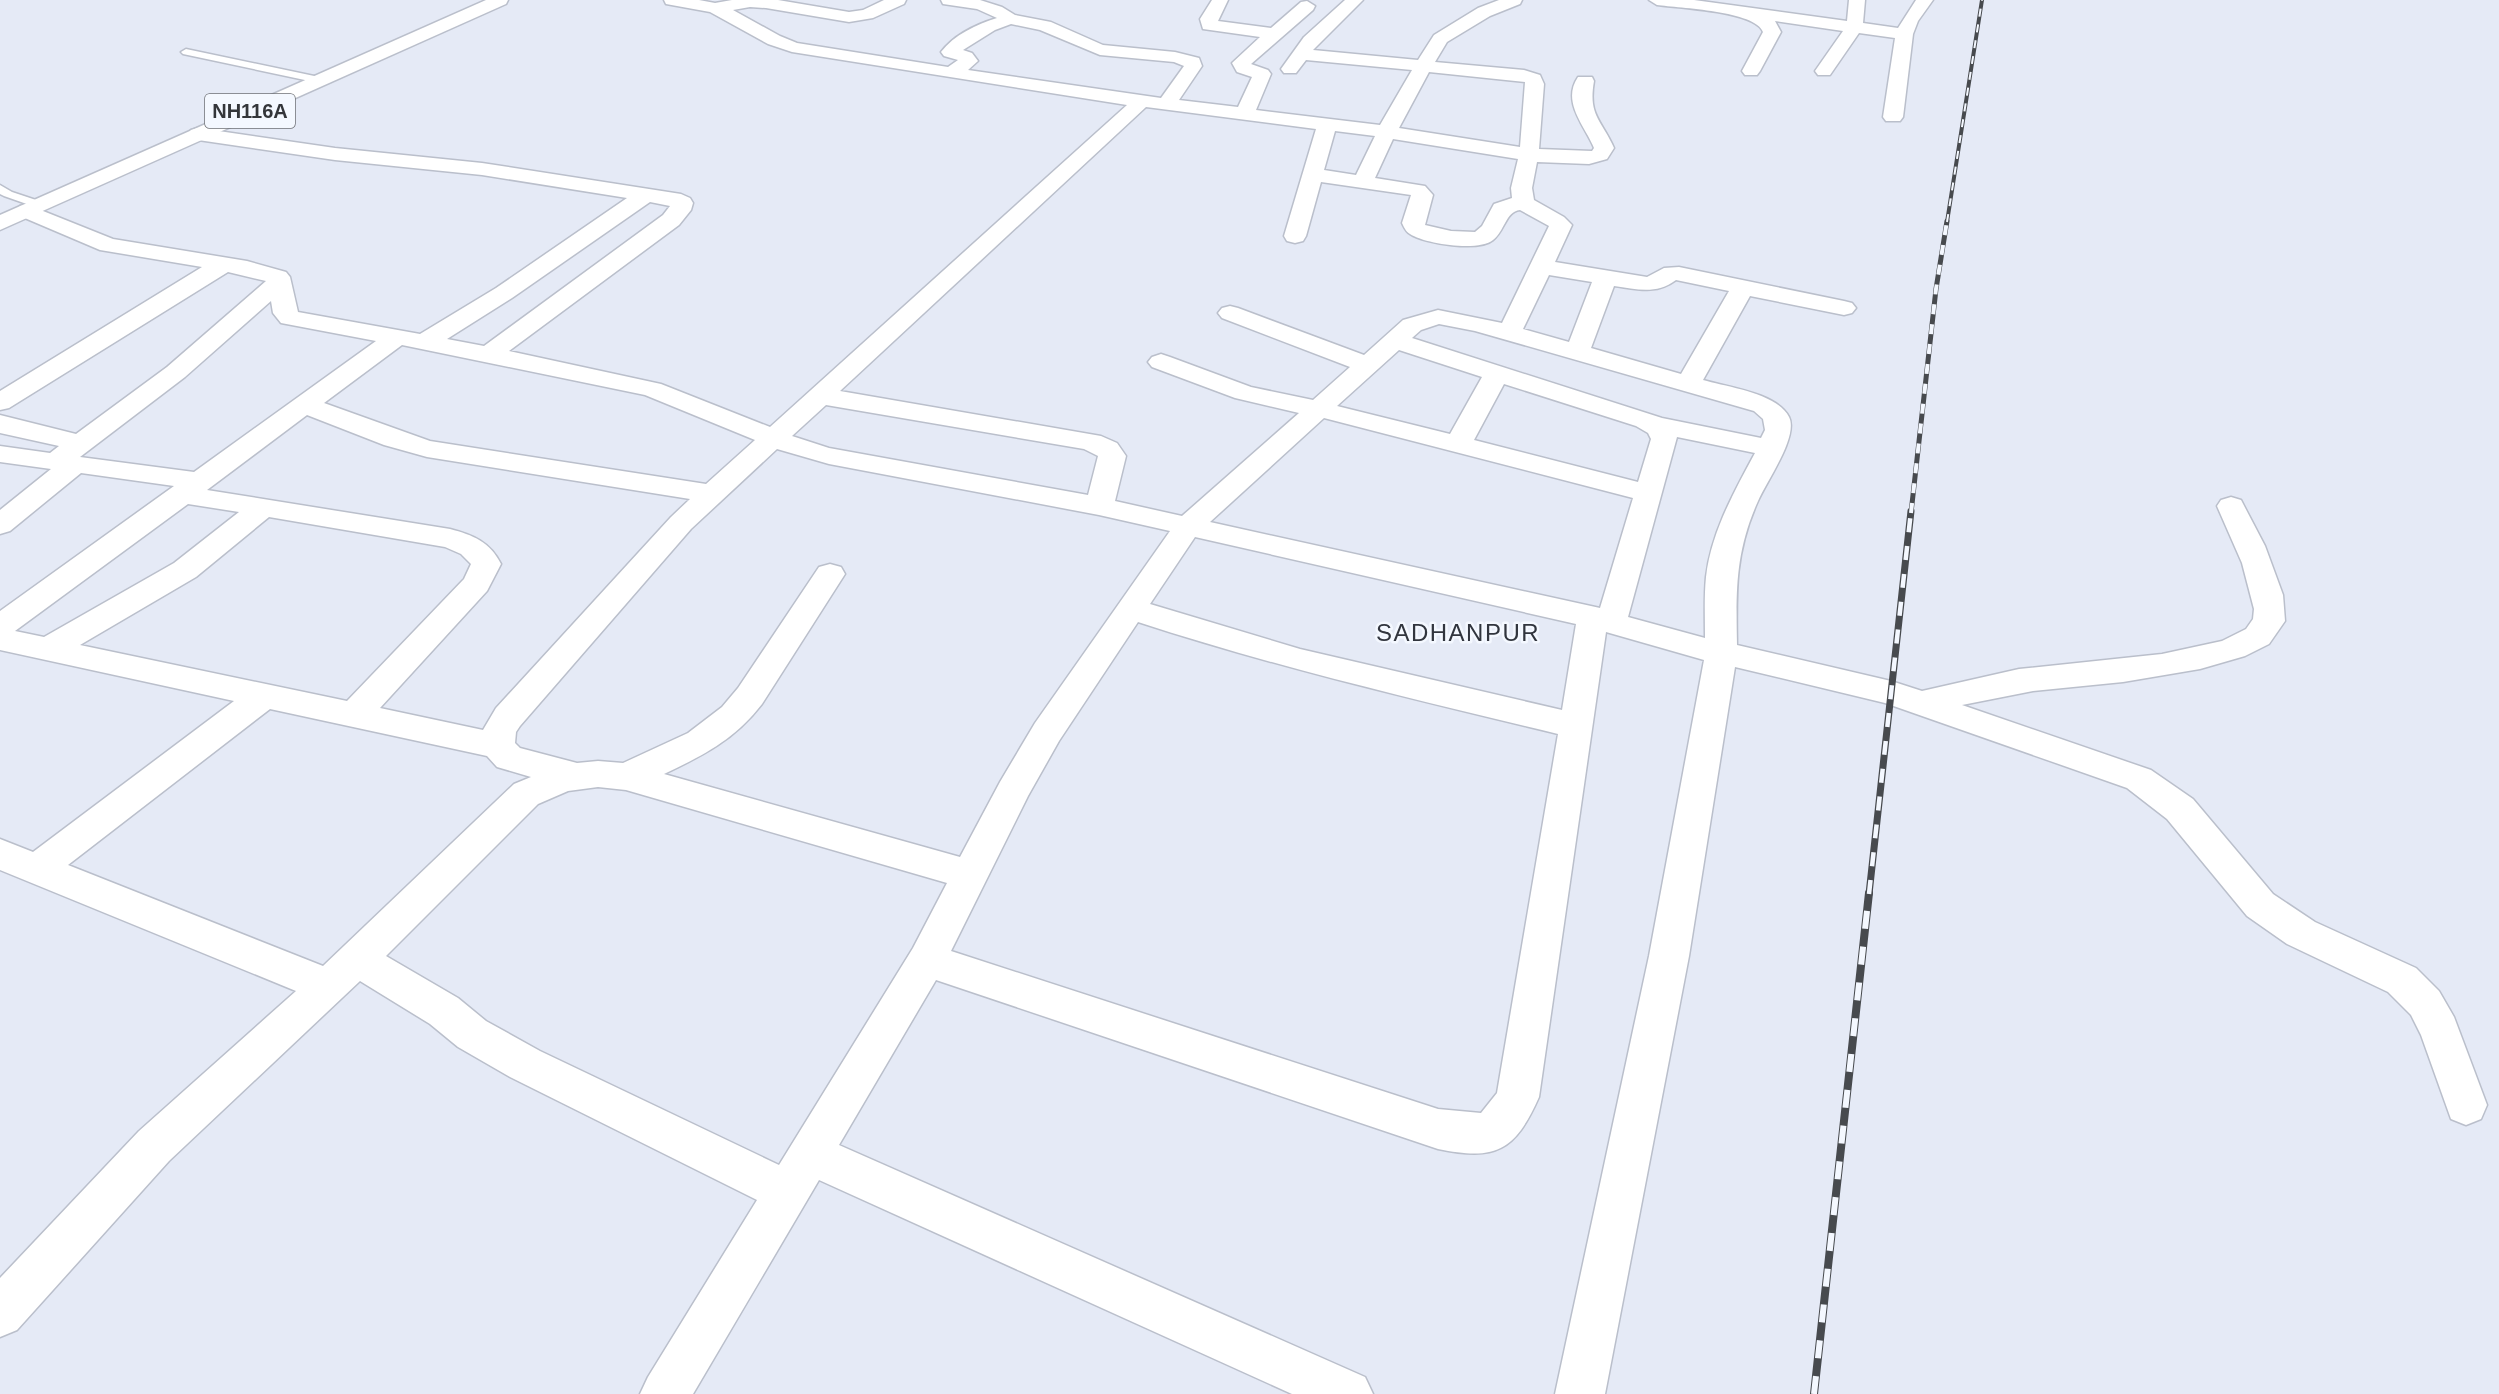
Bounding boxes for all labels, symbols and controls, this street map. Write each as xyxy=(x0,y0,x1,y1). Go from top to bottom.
road number: NH116A xyxy=(205,94,295,128)
district label: SADHANPUR xyxy=(1376,619,1540,646)

